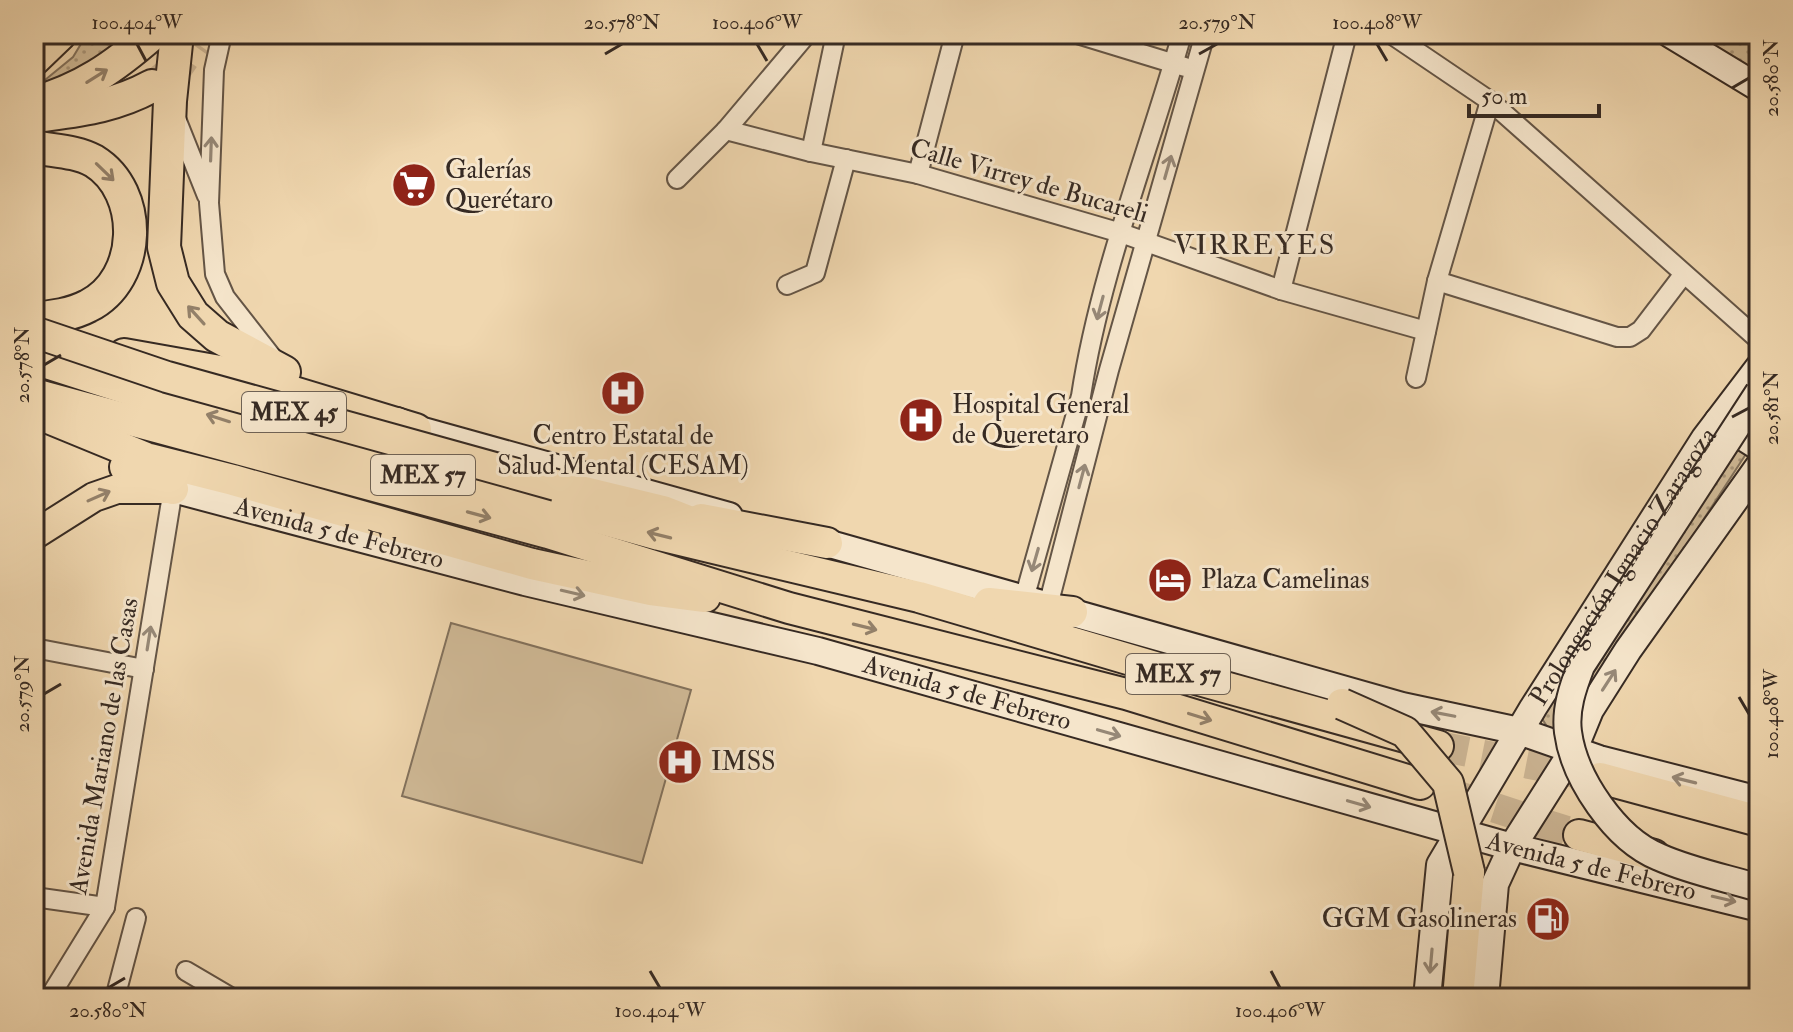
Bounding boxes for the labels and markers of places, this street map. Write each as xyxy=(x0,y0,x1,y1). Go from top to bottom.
place label: Galerías Querétaro xyxy=(445,154,553,216)
supermarket icon: Galerías Querétaro xyxy=(390,161,438,209)
hospital icon: Centro Estatal de Salud Mental (CESAM) xyxy=(599,369,647,417)
place label: Hospital General de Queretaro xyxy=(952,389,1130,451)
hospital icon: Hospital General de Queretaro xyxy=(897,396,945,444)
place label: Centro Estatal de Salud Mental (CESAM) xyxy=(497,420,749,482)
hotel icon: Plaza Camelinas xyxy=(1146,556,1194,604)
place label: Plaza Camelinas xyxy=(1201,564,1370,596)
hospital icon: IMSS xyxy=(656,738,704,786)
place label: IMSS xyxy=(711,746,776,778)
fuel station icon: GGM Gasolineras xyxy=(1524,895,1572,943)
place label: GGM Gasolineras xyxy=(1322,903,1517,935)

